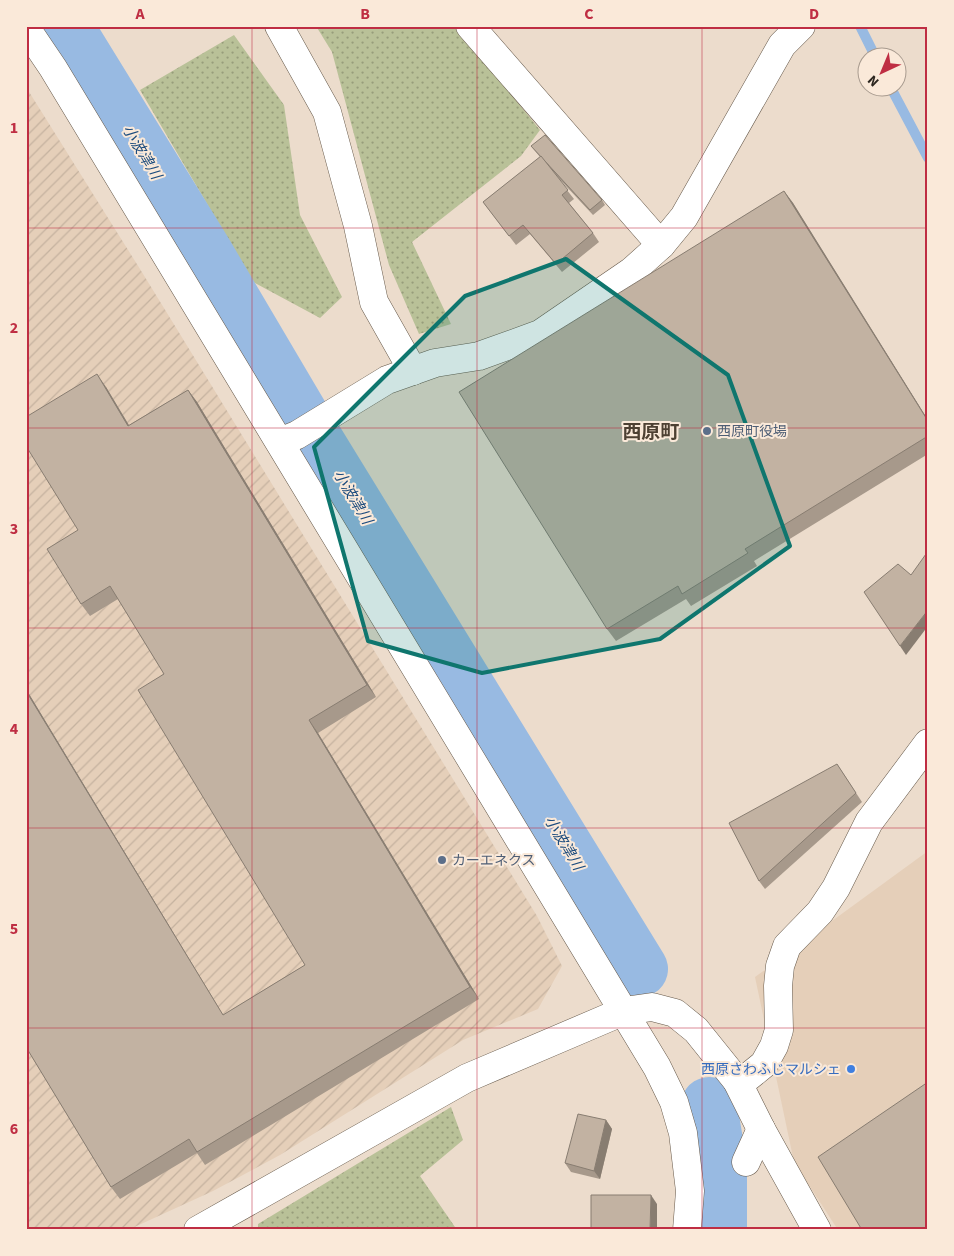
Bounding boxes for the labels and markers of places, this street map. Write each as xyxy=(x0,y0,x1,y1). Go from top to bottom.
place label: 西原町役場 xyxy=(717,422,787,442)
marker: 西原町役場 xyxy=(701,425,713,437)
place label: カーエネクス xyxy=(452,851,536,871)
marker: カーエネクス xyxy=(436,854,448,866)
place label: 西原さわふじマルシェ xyxy=(701,1060,841,1080)
marker: 西原さわふじマルシェ xyxy=(845,1063,857,1075)

